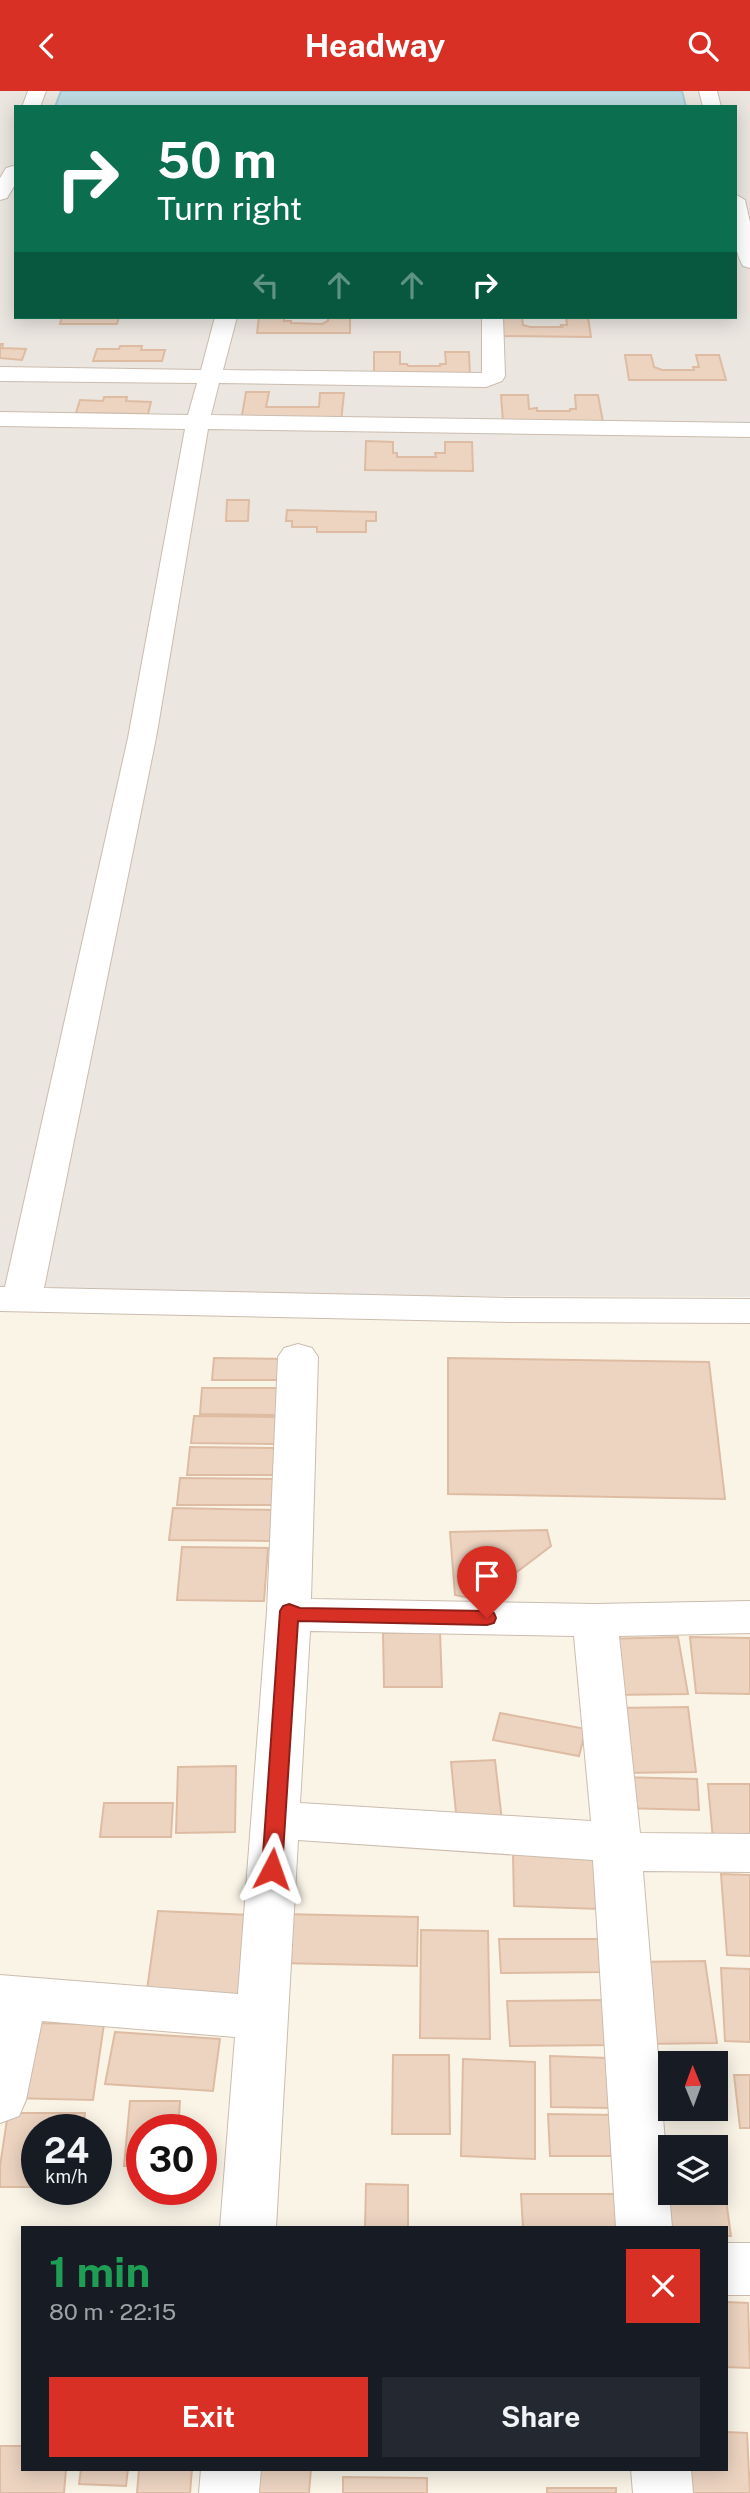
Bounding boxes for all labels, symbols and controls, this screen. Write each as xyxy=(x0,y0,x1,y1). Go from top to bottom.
icon: back xyxy=(28,27,66,65)
text: Headway xyxy=(305,27,445,64)
icon: search xyxy=(684,27,722,65)
text: 50 m xyxy=(157,131,277,189)
icon: right xyxy=(42,133,133,224)
text: Turn right xyxy=(157,190,302,227)
icon: left xyxy=(247,266,285,304)
icon: ahead xyxy=(320,266,358,304)
icon: ahead xyxy=(393,266,431,304)
icon: right xyxy=(466,266,504,304)
pin xyxy=(457,1546,517,1618)
icon: arrive xyxy=(468,1557,506,1595)
position arrow xyxy=(235,1832,309,1906)
north arrow xyxy=(658,2051,728,2121)
map controls xyxy=(658,2051,728,2205)
speed limit sign: 30 xyxy=(126,2114,217,2205)
text: 24 xyxy=(44,2130,89,2171)
button: layers xyxy=(658,2135,728,2205)
text: km/h xyxy=(45,2166,88,2187)
text: 1 min xyxy=(49,2247,150,2296)
button: close xyxy=(626,2249,700,2323)
text: 80 m · 22:15 xyxy=(49,2298,176,2325)
button: Exit xyxy=(49,2377,368,2457)
button: Share xyxy=(382,2377,700,2457)

